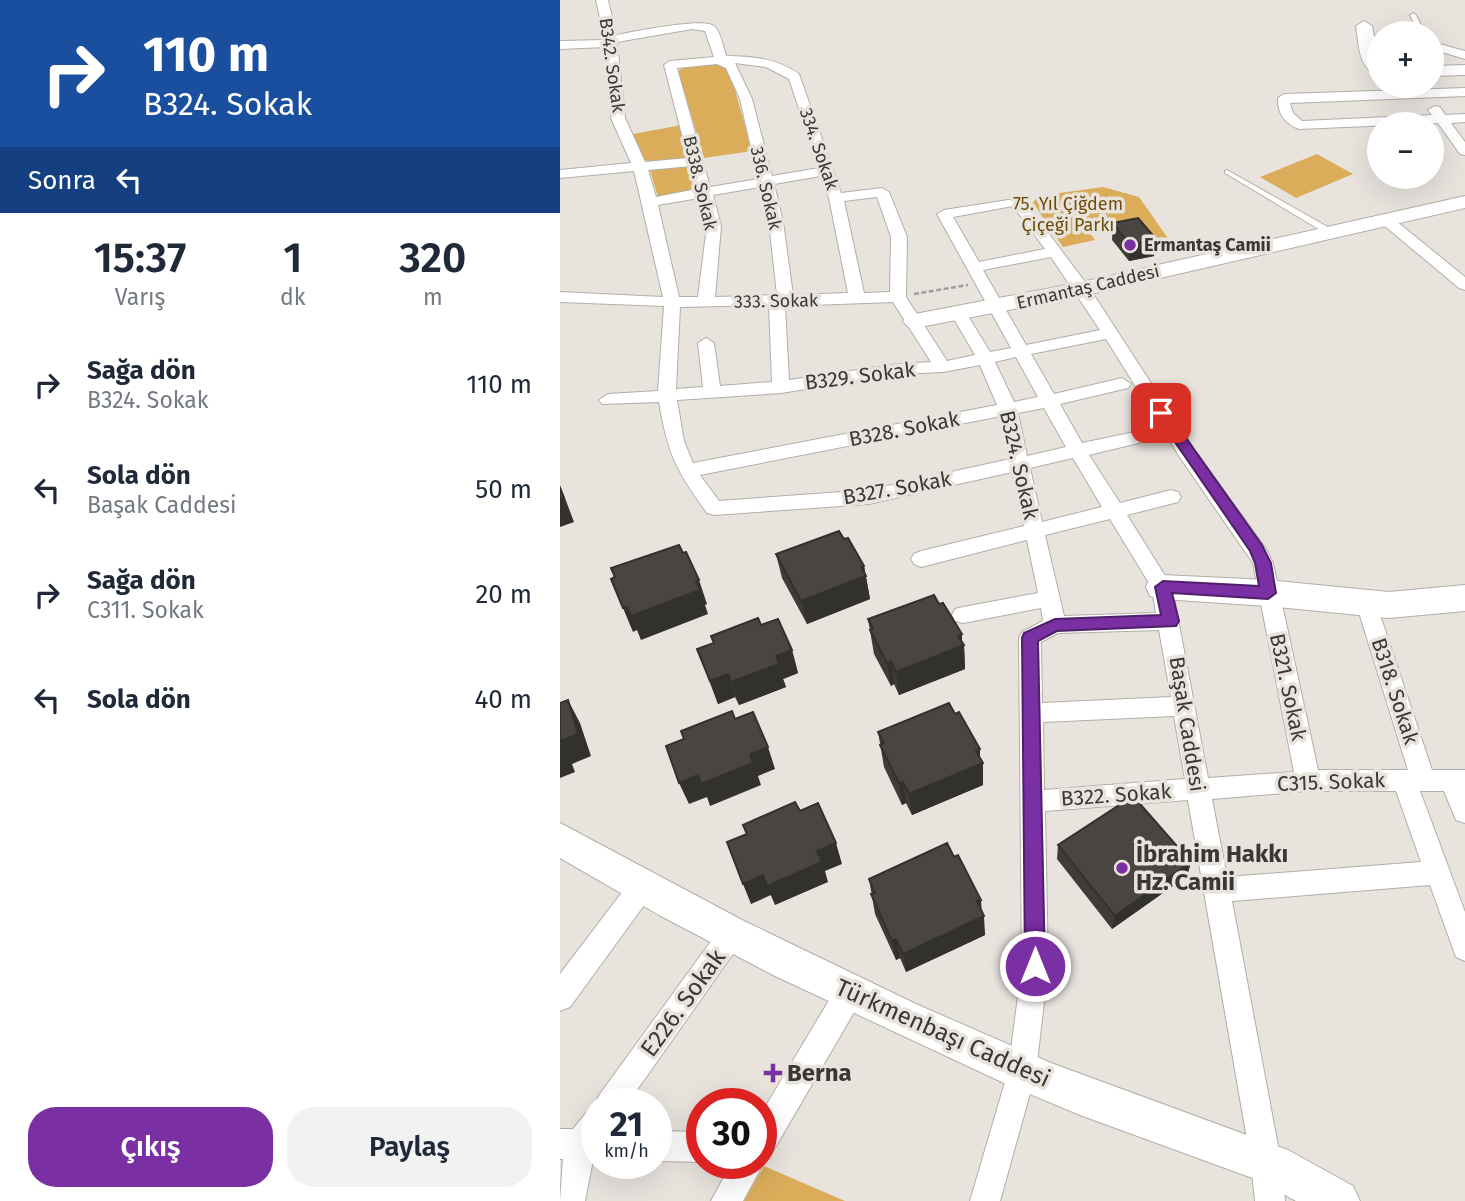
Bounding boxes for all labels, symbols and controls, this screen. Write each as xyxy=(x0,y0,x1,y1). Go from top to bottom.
street label: B342. Sokak xyxy=(594,16,630,115)
map controls xyxy=(1367,21,1444,189)
button: + xyxy=(1367,21,1444,98)
text: 110 m xyxy=(143,25,269,84)
icon: right xyxy=(28,28,119,119)
text: B324. Sokak xyxy=(143,85,312,123)
street label: 334. Sokak xyxy=(795,105,843,193)
button: − xyxy=(1367,112,1444,189)
street label: B338. Sokak xyxy=(678,134,722,233)
street label: 336. Sokak xyxy=(746,144,786,233)
icon: left xyxy=(110,161,148,199)
text: Sonra xyxy=(28,165,96,196)
park label: 75. Yıl Çiğdem Çiçeği Parkı xyxy=(1013,193,1123,236)
text: 15:37 xyxy=(94,233,186,283)
text: 1 xyxy=(283,233,302,283)
text: 320 xyxy=(399,233,466,283)
place label: Ermantaş Camii xyxy=(1144,234,1271,256)
marker: Ermantaş Camii xyxy=(1122,237,1138,253)
street label: Ermantaş Caddesi xyxy=(1014,260,1162,314)
text: Varış xyxy=(115,283,165,311)
text: dk xyxy=(280,283,306,311)
text: m xyxy=(423,283,443,311)
street label: 333. Sokak xyxy=(734,289,819,313)
text: Sağa dön xyxy=(87,355,196,386)
street label: B329. Sokak xyxy=(803,356,917,396)
icon: right xyxy=(28,366,66,404)
text: 110 m xyxy=(466,369,532,400)
pin xyxy=(1131,383,1191,443)
text: B324. Sokak xyxy=(87,386,209,414)
icon: arrive xyxy=(1142,394,1180,432)
street label: B328. Sokak xyxy=(847,406,962,452)
street label: B324. Sokak xyxy=(994,408,1044,522)
text: Sola dön xyxy=(87,460,191,491)
street label: B327. Sokak xyxy=(841,466,953,510)
icon: left xyxy=(28,471,66,509)
text: 50 m xyxy=(475,474,532,505)
text: Başak Caddesi xyxy=(87,491,237,519)
text: Sağa dön xyxy=(87,565,196,596)
icon: right xyxy=(28,576,66,614)
text: 20 m xyxy=(475,579,532,610)
text: C311. Sokak xyxy=(87,596,204,624)
street label: B321. Sokak xyxy=(1264,631,1312,743)
street label: B318. Sokak xyxy=(1366,635,1424,748)
street label: Başak Caddesi xyxy=(1163,655,1211,793)
icon: left xyxy=(28,681,66,719)
text: Sola dön xyxy=(87,684,191,715)
text: 40 m xyxy=(474,684,532,715)
street label: C315. Sokak xyxy=(1276,767,1386,797)
street label: B322. Sokak xyxy=(1060,778,1172,812)
place label: İbrahim Hakkı Hz. Camii xyxy=(1136,839,1288,896)
marker: İbrahim Hakkı Hz. Camii xyxy=(1114,860,1130,876)
position arrow xyxy=(998,929,1072,1003)
street label: E226. Sokak xyxy=(635,943,732,1062)
street label: Türkmenbaşı Caddesi xyxy=(831,973,1055,1093)
place label: Berna xyxy=(787,1059,852,1087)
marker: Berna xyxy=(765,1065,781,1081)
speed limit sign: 30 xyxy=(686,1088,777,1179)
text: 21 xyxy=(610,1103,643,1145)
button: Çıkış xyxy=(28,1107,273,1187)
button: Paylaş xyxy=(287,1107,532,1187)
text: km/h xyxy=(604,1140,649,1162)

